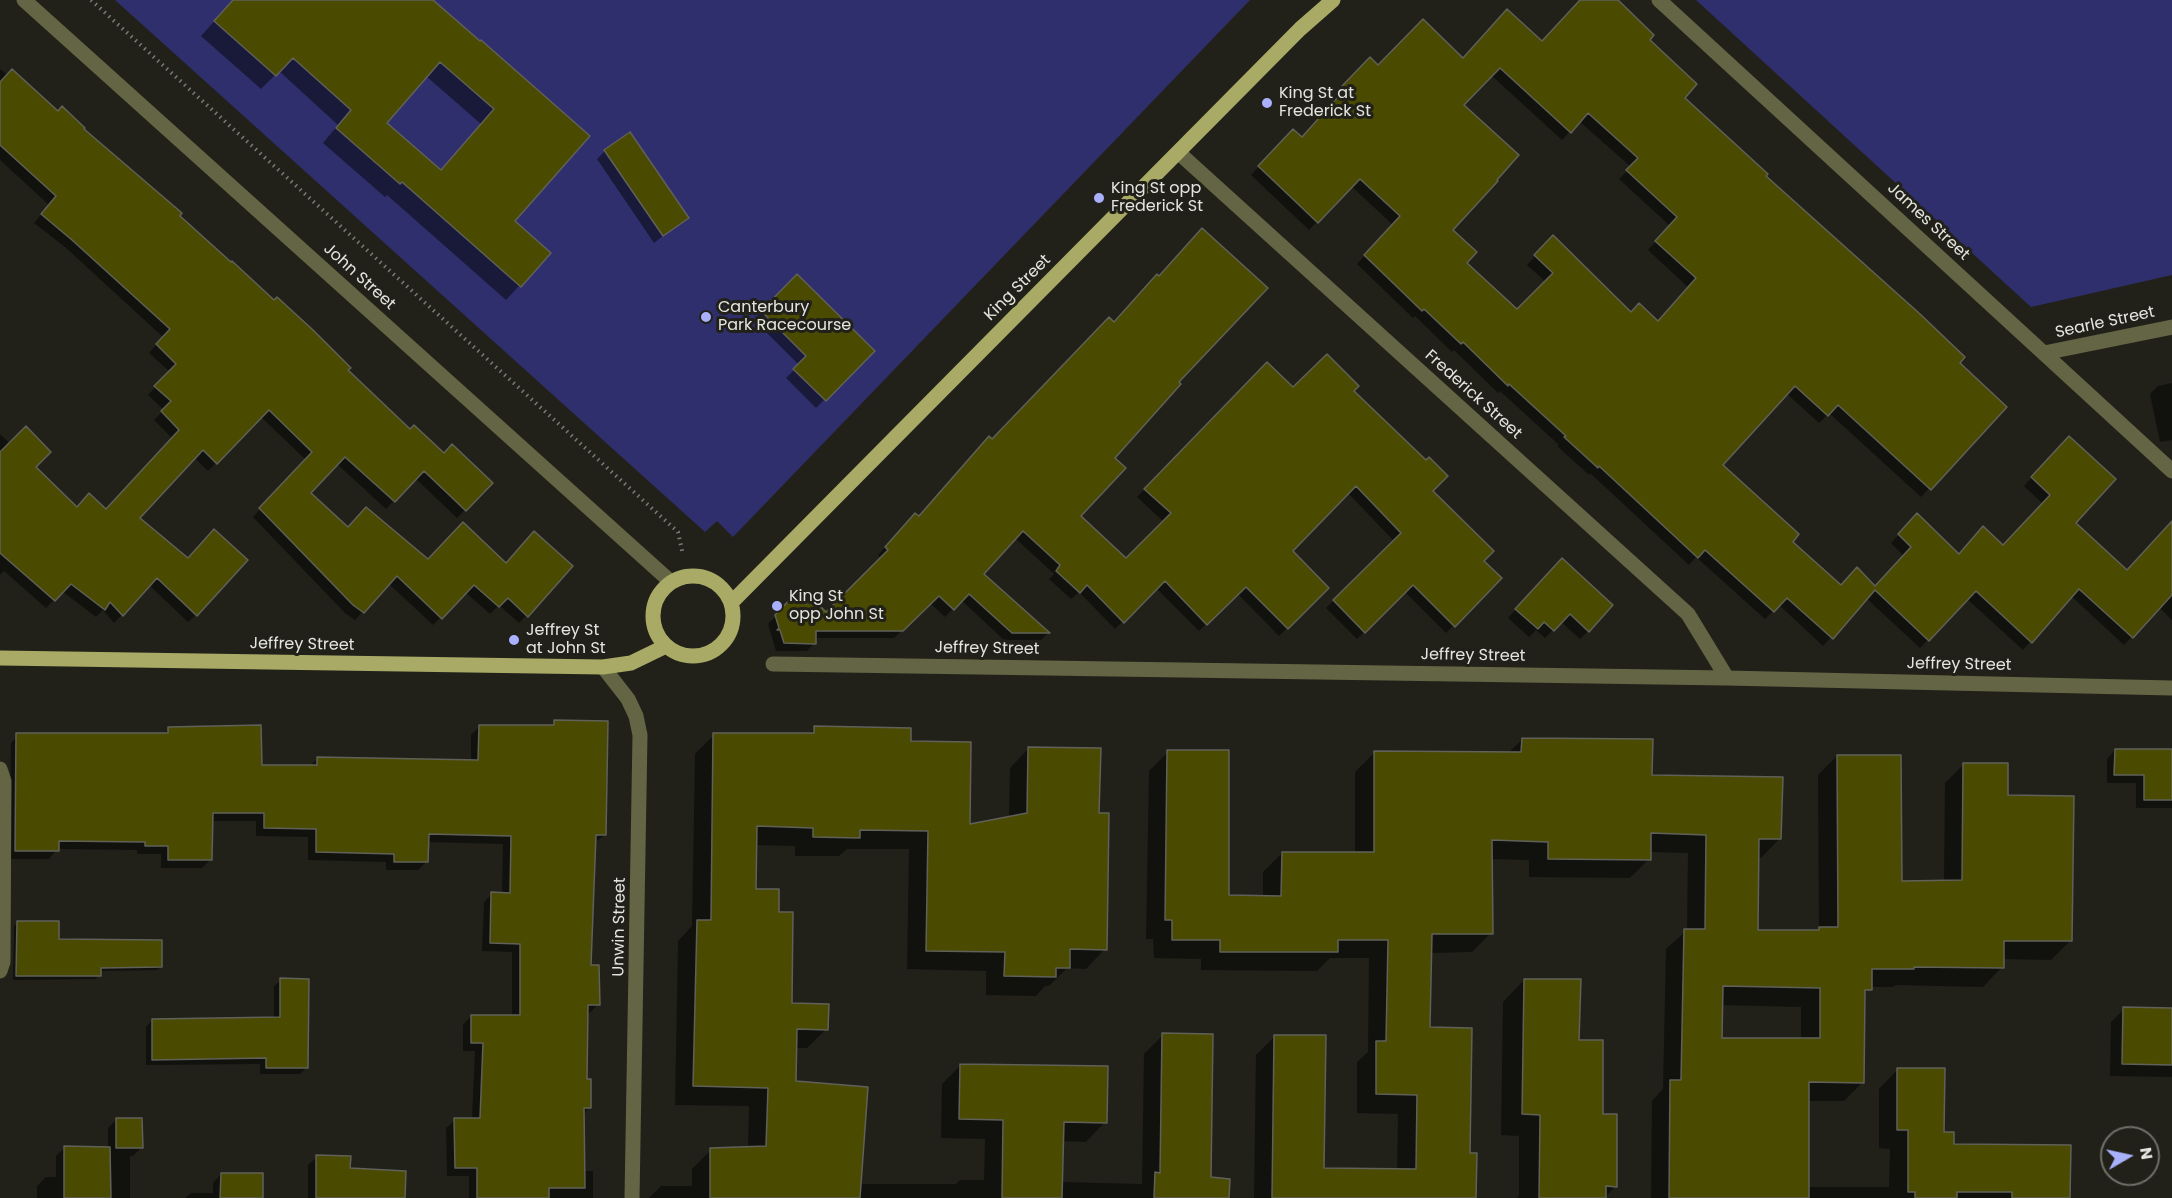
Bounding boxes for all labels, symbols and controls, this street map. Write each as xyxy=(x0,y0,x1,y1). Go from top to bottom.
place label: King St at Frederick St xyxy=(1279,84,1371,122)
marker: King St at Frederick St xyxy=(1260,96,1274,110)
place label: King St opp Frederick St xyxy=(1111,179,1203,217)
street label: James Street xyxy=(1883,179,1973,265)
marker: King St opp Frederick St xyxy=(1092,191,1106,205)
street label: John Street xyxy=(319,240,399,314)
street label: King Street xyxy=(981,251,1055,325)
place label: Canterbury Park Racecourse xyxy=(718,298,851,336)
street label: Searle Street xyxy=(2054,303,2156,343)
marker: Canterbury Park Racecourse xyxy=(699,310,713,324)
street label: Frederick Street xyxy=(1421,346,1525,444)
place label: King St opp John St xyxy=(789,587,884,625)
marker: King St opp John St xyxy=(770,599,784,613)
place label: Jeffrey St at John St xyxy=(526,621,606,659)
marker: Jeffrey St at John St xyxy=(507,633,521,647)
street label: Jeffrey Street xyxy=(249,634,355,656)
street label: Jeffrey Street xyxy=(934,638,1040,660)
street label: Jeffrey Street xyxy=(1420,645,1526,667)
street label: Jeffrey Street xyxy=(1906,654,2012,676)
street label: Unwin Street xyxy=(610,877,630,977)
north arrow xyxy=(2100,1126,2160,1186)
text: N xyxy=(2134,1146,2159,1161)

